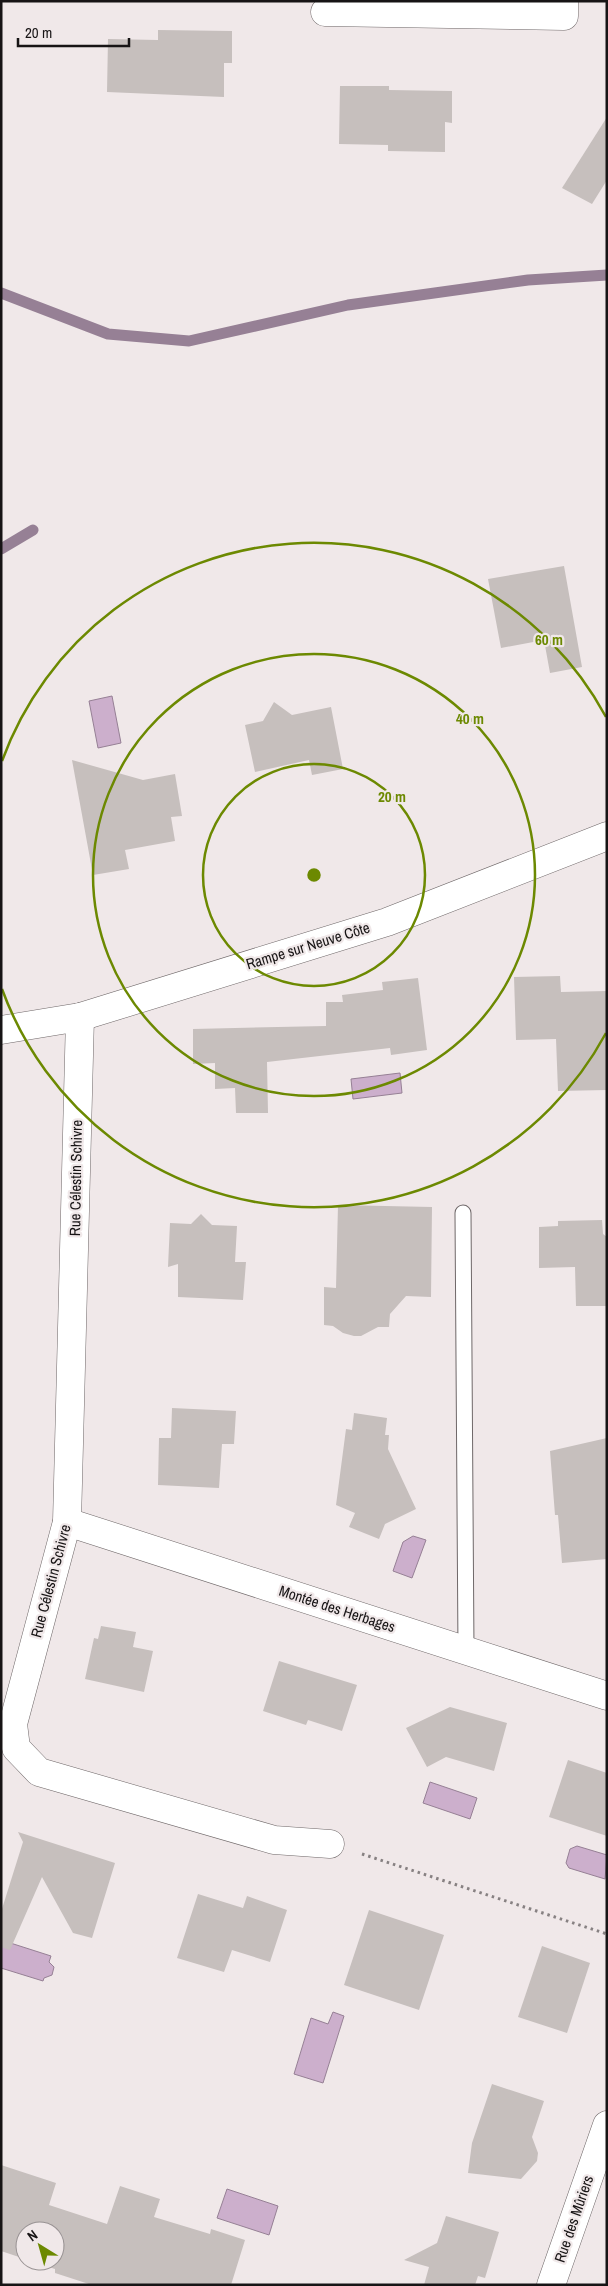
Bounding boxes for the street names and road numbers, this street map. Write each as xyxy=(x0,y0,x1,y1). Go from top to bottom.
street label: Rampe sur Neuve Côte xyxy=(243,917,373,974)
street label: Rue Célestin Schivre xyxy=(64,1120,87,1236)
street label: Rue Célestin Schivre xyxy=(25,1522,76,1640)
street label: Montée des Herbages xyxy=(276,1580,398,1637)
street label: Rue des Mûriers xyxy=(549,2172,598,2265)

